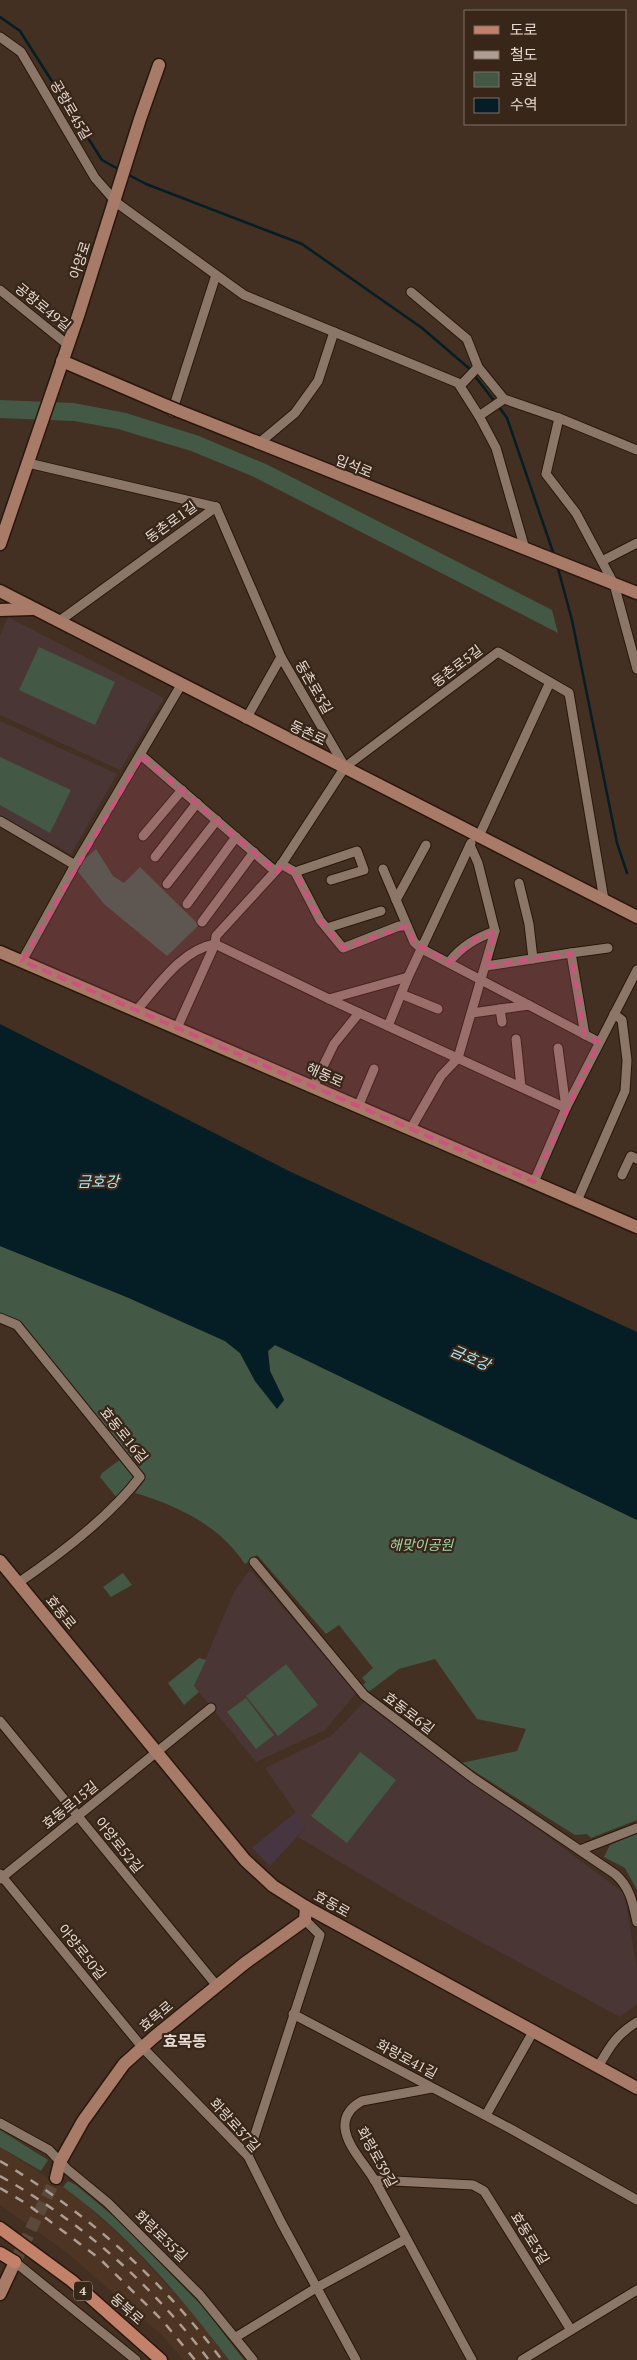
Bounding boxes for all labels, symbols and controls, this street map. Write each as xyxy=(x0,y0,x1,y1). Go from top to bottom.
legend xyxy=(464,10,627,125)
text: 도로 xyxy=(510,19,538,39)
text: 철도 xyxy=(510,44,538,64)
text: 공원 xyxy=(510,69,538,89)
street label: 공항로45길 xyxy=(47,76,96,143)
text: 수역 xyxy=(510,94,538,114)
street label: 아양로 xyxy=(65,238,95,281)
street label: 공항로49길 xyxy=(12,278,75,335)
street label: 입석로 xyxy=(333,449,376,482)
street label: 동촌로1길 xyxy=(141,497,200,547)
street label: 동촌로5길 xyxy=(427,640,486,691)
street label: 동촌로3길 xyxy=(291,656,337,717)
street label: 동촌로 xyxy=(287,716,330,750)
street label: 해동로 xyxy=(304,1058,347,1091)
water label: 금호강 xyxy=(77,1171,121,1191)
water label: 금호강 xyxy=(447,1340,495,1375)
street label: 효동로16길 xyxy=(96,1403,153,1466)
park label: 해맞이공원 xyxy=(389,1535,454,1554)
street label: 효동로 xyxy=(42,1591,81,1633)
street label: 효동로6길 xyxy=(380,1687,439,1738)
street label: 효동로15길 xyxy=(38,1776,101,1833)
street label: 아양로52길 xyxy=(91,1813,148,1876)
street label: 효동로 xyxy=(311,1886,354,1921)
street label: 아양로50길 xyxy=(54,1920,111,1983)
street label: 효목로 xyxy=(135,1996,177,2035)
district label: 효목동 xyxy=(163,2030,207,2052)
street label: 화랑로41길 xyxy=(373,2035,441,2083)
street label: 화랑로37길 xyxy=(206,2094,265,2156)
street label: 화랑로39길 xyxy=(353,2123,402,2190)
street label: 화랑로35길 xyxy=(131,2206,192,2266)
street label: 효동로3길 xyxy=(507,2208,554,2268)
road number: 4 xyxy=(74,2282,92,2300)
street label: 동북로 xyxy=(107,2289,148,2329)

